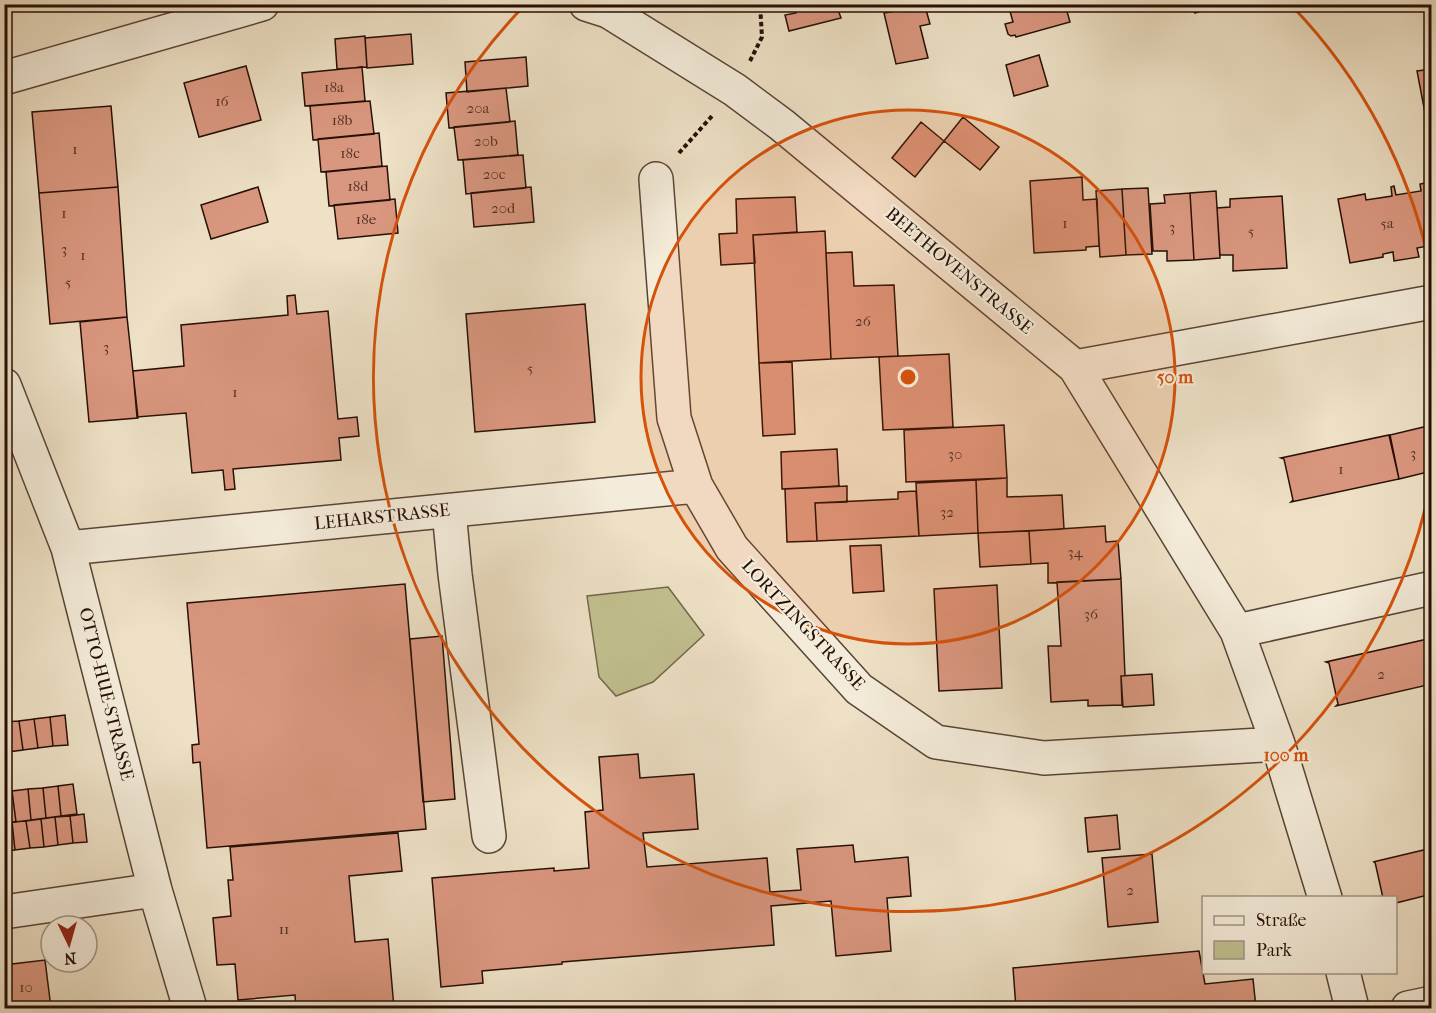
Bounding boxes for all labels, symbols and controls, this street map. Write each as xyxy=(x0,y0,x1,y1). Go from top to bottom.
house number: 18a xyxy=(324,78,345,96)
house number: 16 xyxy=(215,92,230,110)
house number: 20a xyxy=(467,99,491,117)
house number: 18b xyxy=(332,111,353,129)
house number: 20b xyxy=(474,132,498,150)
house number: 1 xyxy=(72,140,78,158)
house number: 18c xyxy=(340,144,360,162)
house number: 20c xyxy=(483,165,506,183)
house number: 18d xyxy=(347,177,369,195)
house number: 20d xyxy=(491,199,516,217)
street label: BEETHOVENSTRASSE xyxy=(881,203,1037,339)
house number: 1 xyxy=(61,204,67,222)
house number: 18e xyxy=(356,210,377,228)
house number: 1 xyxy=(1062,214,1068,232)
house number: 5a xyxy=(1380,214,1395,232)
house number: 3 xyxy=(1169,218,1175,236)
house number: 5 xyxy=(1248,222,1254,240)
house number: 3 xyxy=(61,240,67,258)
house number: 1 xyxy=(80,246,86,264)
house number: 5 xyxy=(65,273,71,291)
house number: 26 xyxy=(855,312,872,330)
house number: 3 xyxy=(103,338,109,356)
house number: 5 xyxy=(527,359,533,377)
centre of rings xyxy=(898,367,918,387)
text: 50 m xyxy=(1157,367,1194,388)
house number: 1 xyxy=(232,383,238,401)
house number: 3 xyxy=(1410,444,1416,462)
house number: 30 xyxy=(948,445,962,463)
house number: 1 xyxy=(1338,460,1344,478)
street label: LEHARSTRASSE xyxy=(313,499,451,535)
house number: 32 xyxy=(940,503,954,521)
house number: 34 xyxy=(1067,543,1084,561)
street label: LORTZINGSTRASSE xyxy=(737,555,869,695)
street label: OTTO-HUE-STRASSE xyxy=(74,605,138,783)
house number: 36 xyxy=(1084,605,1099,623)
house number: 2 xyxy=(1377,665,1385,683)
text: 100 m xyxy=(1263,745,1310,766)
house number: 2 xyxy=(1126,881,1134,899)
legend xyxy=(1202,896,1397,974)
text: Straße xyxy=(1256,910,1307,931)
north arrow xyxy=(39,914,99,974)
house number: 11 xyxy=(279,920,289,938)
text: Park xyxy=(1256,940,1293,961)
text: N xyxy=(63,948,77,969)
house number: 10 xyxy=(19,978,33,996)

